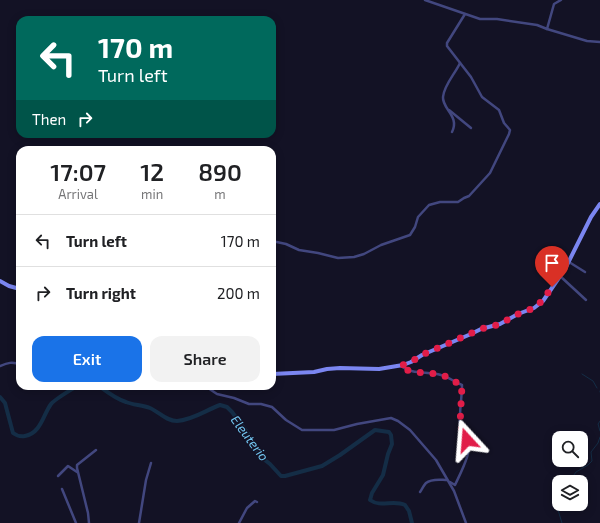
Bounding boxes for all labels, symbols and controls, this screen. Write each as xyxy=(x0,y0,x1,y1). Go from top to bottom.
text: 170 m xyxy=(98,30,173,64)
icon: left xyxy=(32,32,84,84)
text: Turn left xyxy=(98,64,168,86)
icon: right xyxy=(74,108,96,130)
text: Then xyxy=(32,110,66,128)
text: 17:07 xyxy=(50,157,106,186)
text: 12 xyxy=(140,157,164,186)
text: 890 xyxy=(198,157,242,186)
text: Arrival xyxy=(58,186,98,202)
text: min xyxy=(141,186,163,202)
text: m xyxy=(214,186,226,202)
icon: left xyxy=(32,230,54,252)
text: Turn left xyxy=(66,232,127,250)
text: 170 m xyxy=(221,232,260,250)
pin xyxy=(535,246,569,287)
icon: arrive xyxy=(541,252,563,274)
icon: right xyxy=(32,282,54,304)
text: Turn right xyxy=(66,284,136,302)
text: 200 m xyxy=(217,284,260,302)
button: Exit xyxy=(32,336,142,382)
button: Share xyxy=(150,336,260,382)
water label: Eleuterio xyxy=(228,412,272,464)
position arrow xyxy=(446,419,488,461)
map controls xyxy=(552,431,588,511)
button: search xyxy=(552,431,588,467)
button: layers xyxy=(552,475,588,511)

